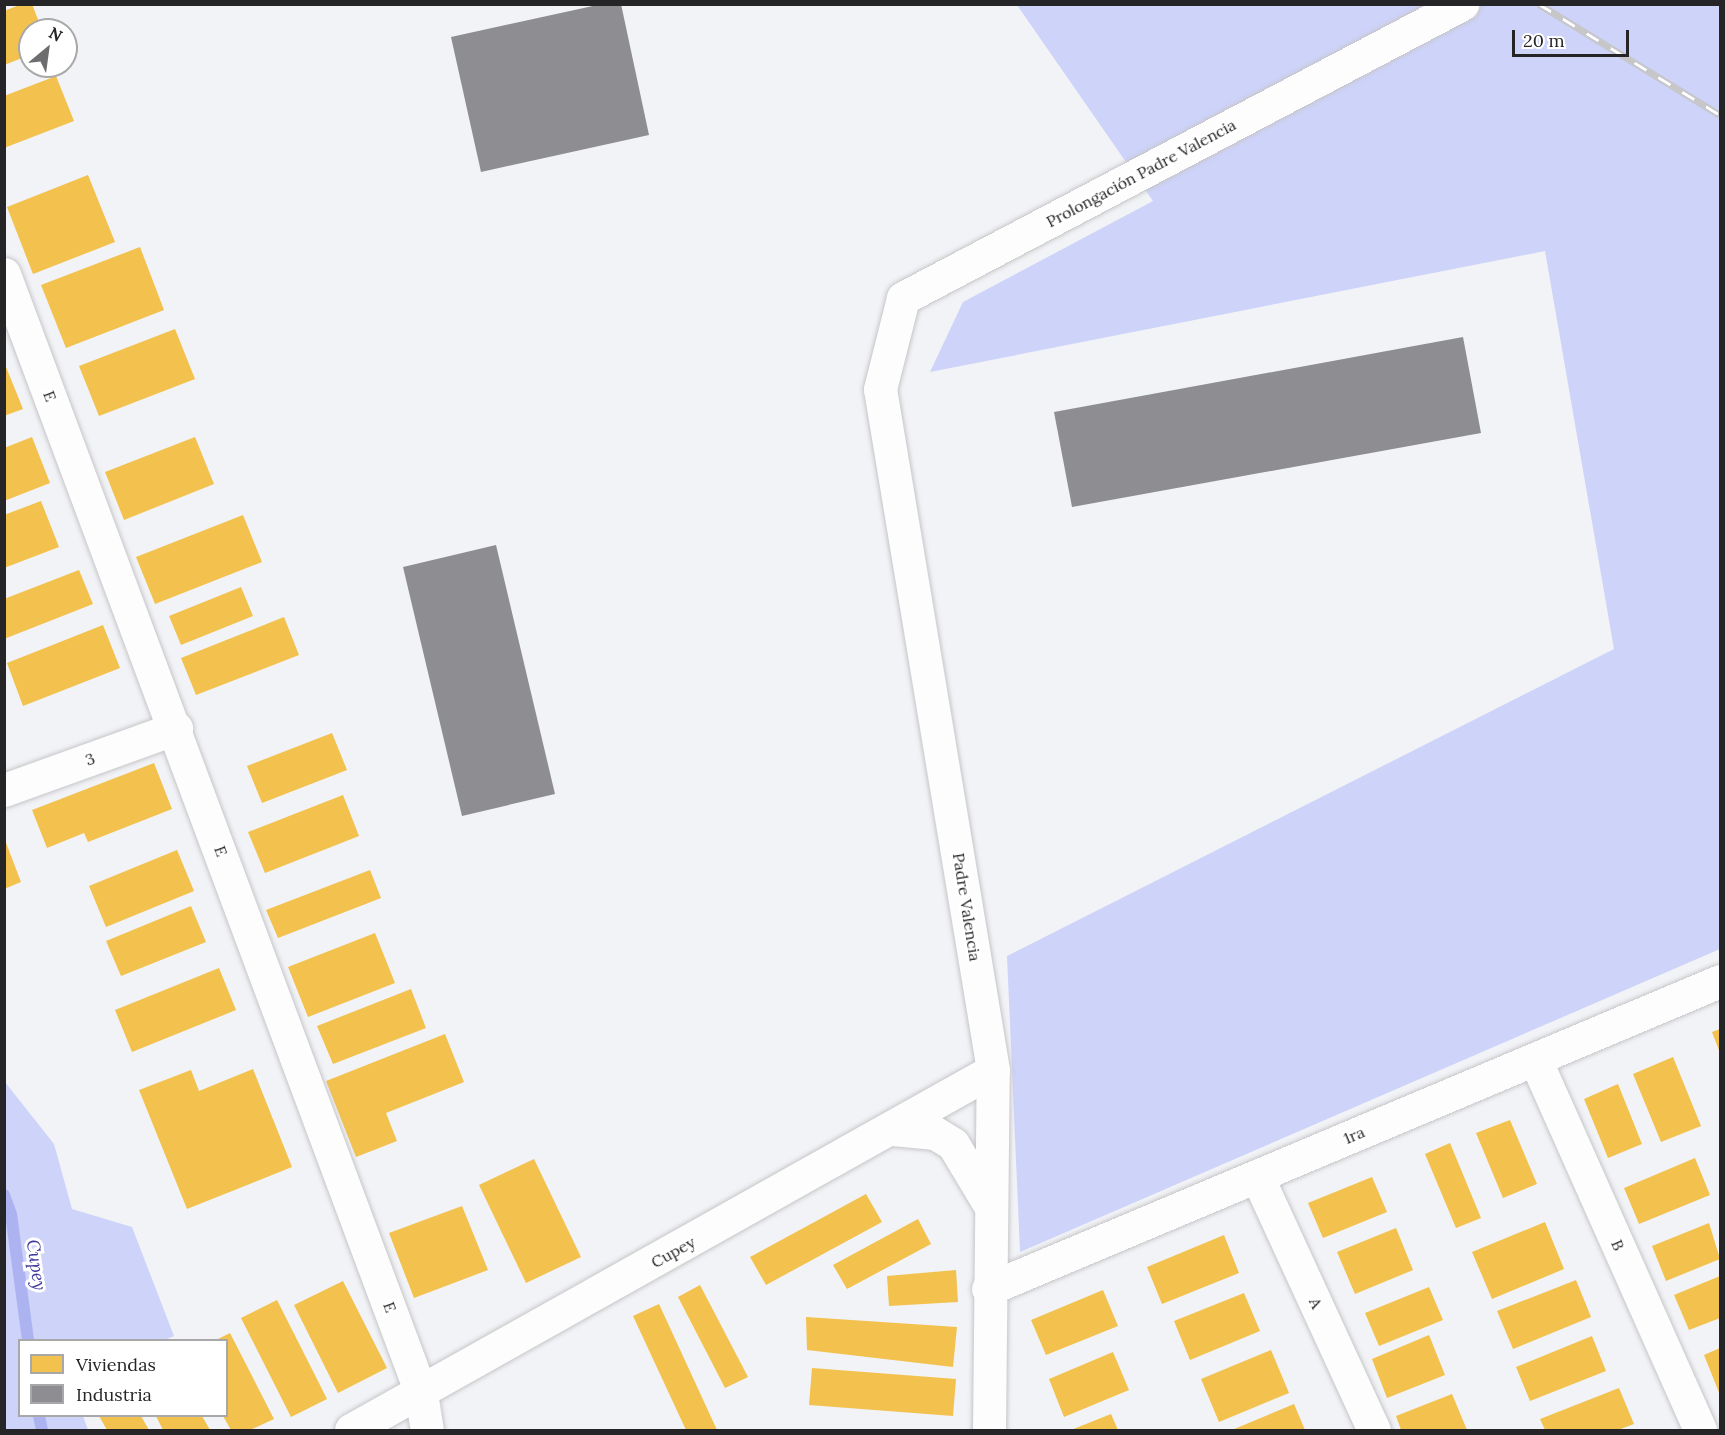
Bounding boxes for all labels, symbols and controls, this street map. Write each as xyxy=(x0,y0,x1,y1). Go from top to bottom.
north arrow xyxy=(18,18,78,78)
scale bar xyxy=(1515,18,1632,56)
text: N xyxy=(45,22,66,46)
text: 20 m xyxy=(1523,29,1565,52)
street label: Prolongación Padre Valencia xyxy=(1043,115,1239,231)
street label: E xyxy=(39,388,61,404)
street label: 3 xyxy=(83,748,97,770)
street label: E xyxy=(210,843,232,859)
street label: Padre Valencia xyxy=(949,851,985,963)
street label: 1ra xyxy=(1341,1122,1367,1148)
street label: Cupey xyxy=(648,1232,698,1272)
street label: B xyxy=(1607,1237,1629,1253)
water label: Cupey xyxy=(22,1238,50,1292)
street label: A xyxy=(1305,1294,1327,1312)
street label: E xyxy=(379,1299,401,1315)
legend xyxy=(18,1339,228,1417)
text: Viviendas xyxy=(76,1353,156,1376)
text: Industria xyxy=(76,1383,152,1406)

